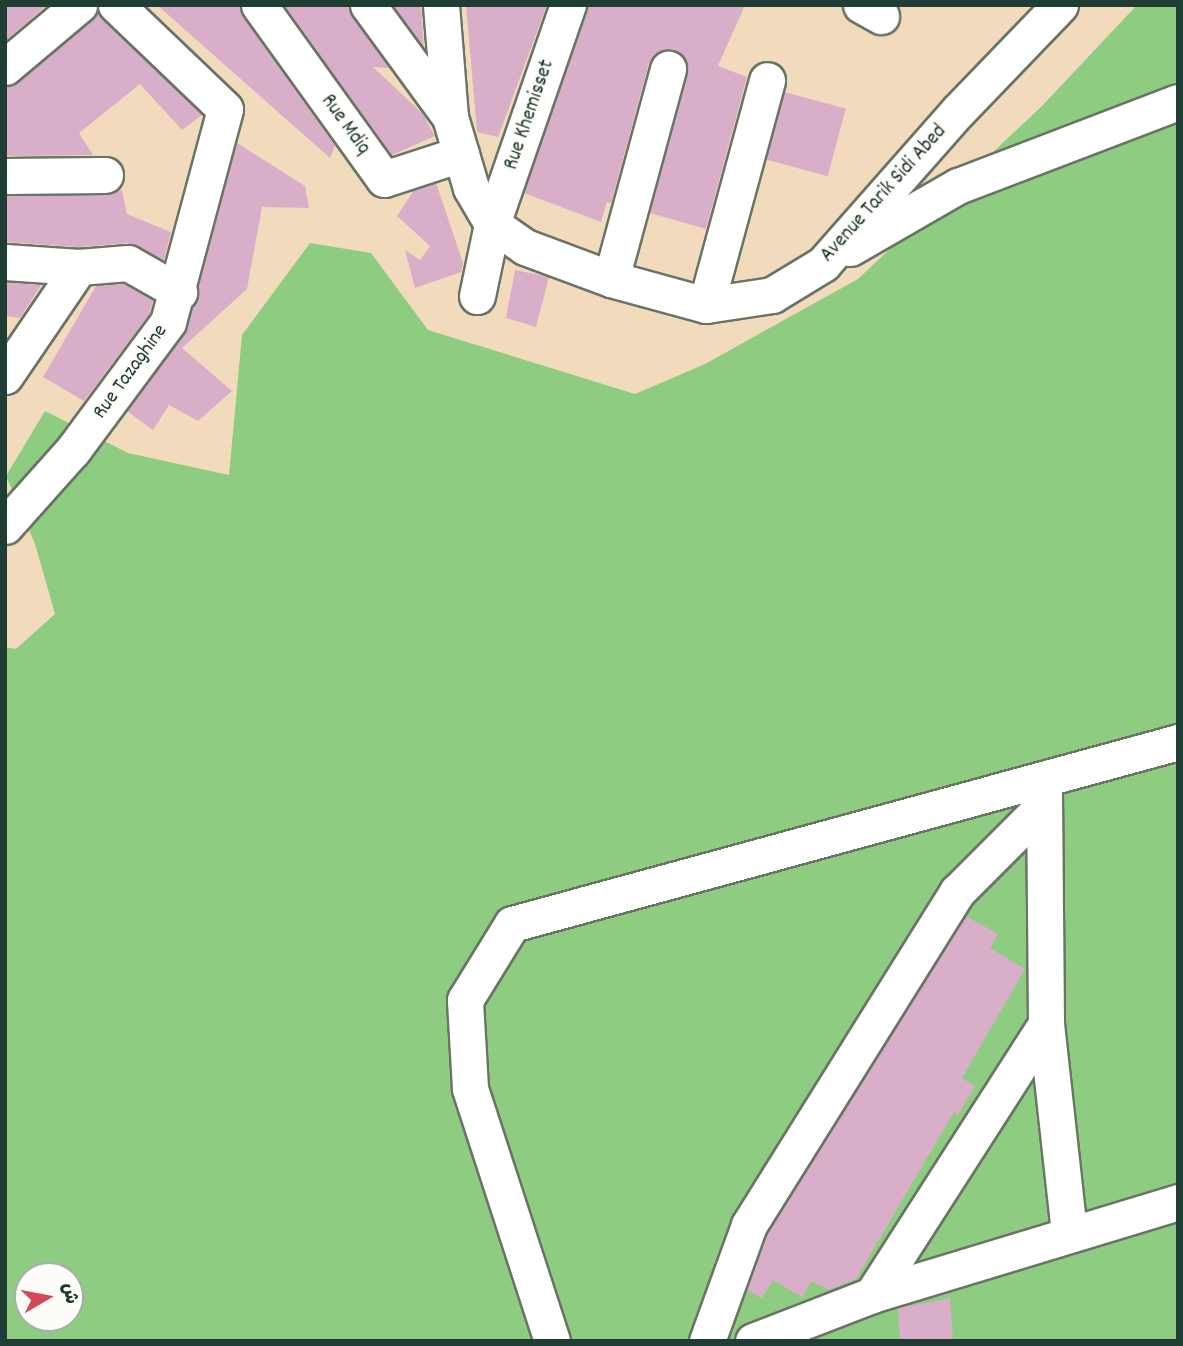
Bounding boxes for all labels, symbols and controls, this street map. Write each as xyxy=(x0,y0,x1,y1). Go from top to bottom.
street label: Rue Khemisset xyxy=(499,57,561,173)
street label: Rue Mdiq xyxy=(315,90,375,160)
street label: Avenue Tarik Sidi Abed xyxy=(815,120,953,268)
street label: Rue Tazaghine xyxy=(88,320,174,424)
north arrow xyxy=(14,1262,84,1332)
text: ش xyxy=(53,1281,83,1306)

